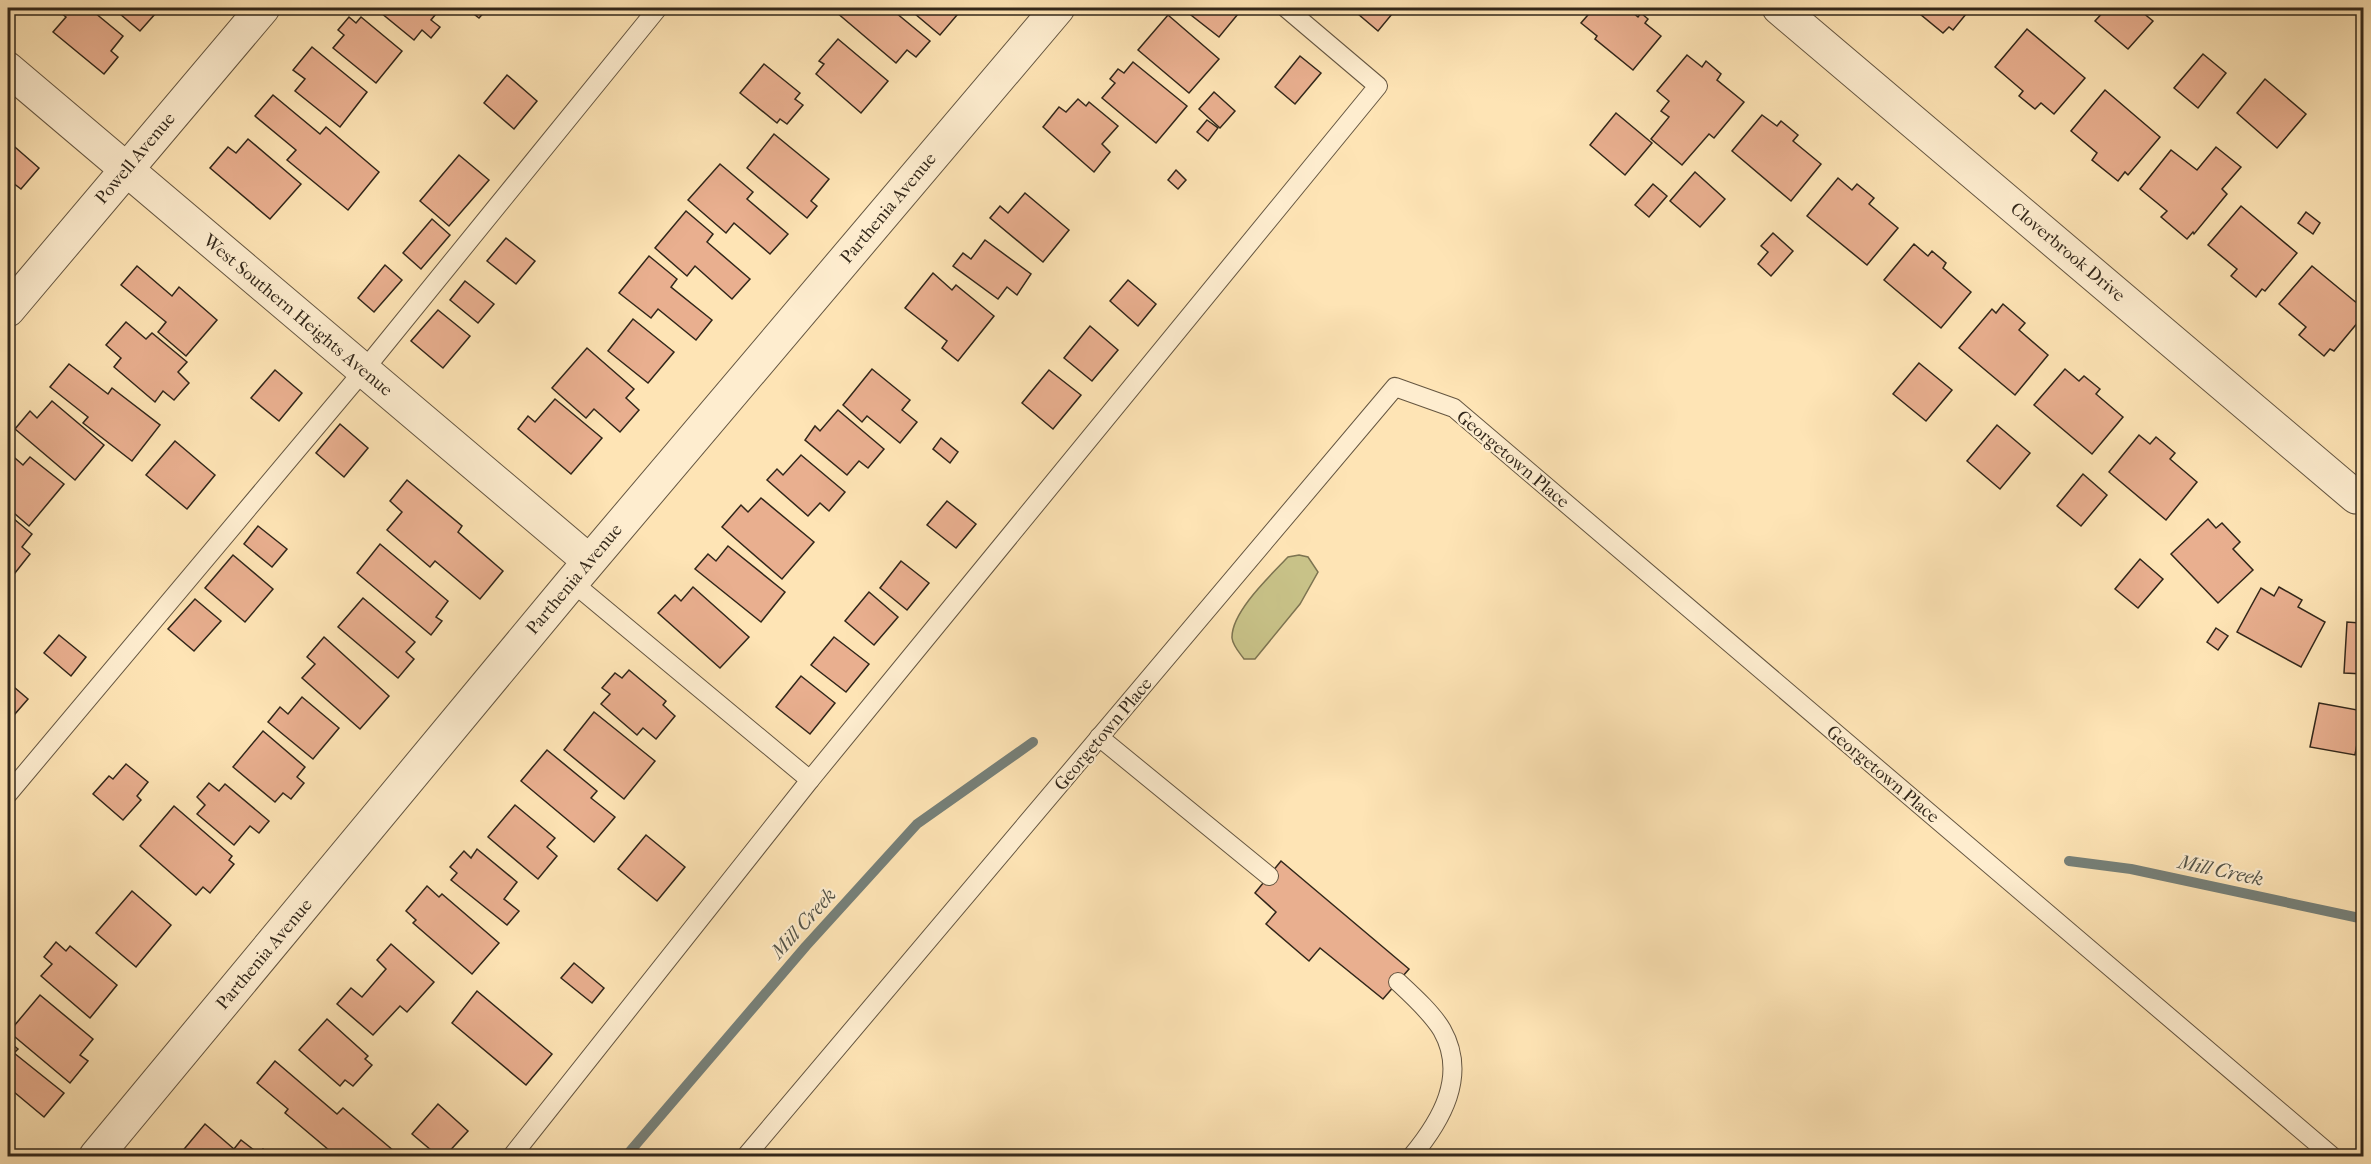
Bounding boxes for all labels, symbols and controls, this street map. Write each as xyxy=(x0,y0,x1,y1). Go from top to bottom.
street label: Powell Avenue xyxy=(91,108,180,208)
street label: Parthenia Avenue xyxy=(836,149,941,268)
street label: Cloverbrook Drive xyxy=(2006,198,2129,306)
street label: West Southern Heights Avenue xyxy=(198,229,397,401)
street label: Georgetown Place xyxy=(1452,406,1573,513)
street label: Parthenia Avenue xyxy=(522,520,627,639)
street label: Georgetown Place xyxy=(1050,674,1157,795)
street label: Georgetown Place xyxy=(1822,721,1943,828)
water label: Mill Creek xyxy=(2174,850,2266,891)
water label: Mill Creek xyxy=(765,884,841,965)
street label: Parthenia Avenue xyxy=(212,895,317,1014)

